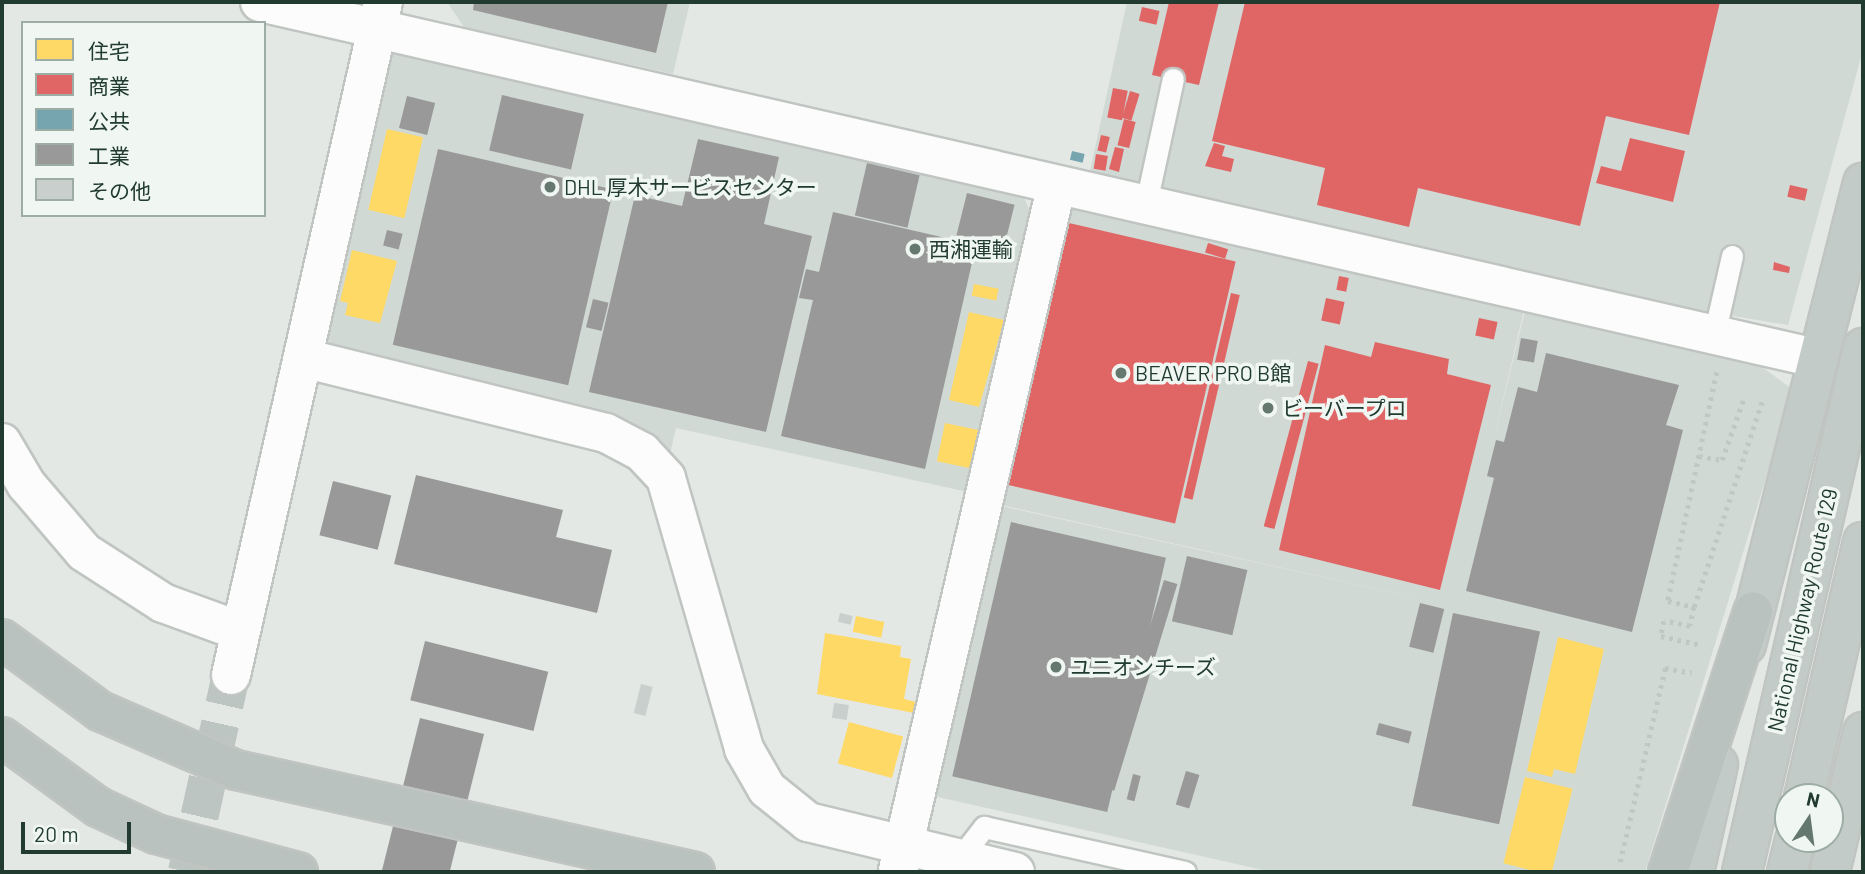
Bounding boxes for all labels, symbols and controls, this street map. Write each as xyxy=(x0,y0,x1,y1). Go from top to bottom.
legend xyxy=(21,21,266,217)
text: 住宅 xyxy=(88,38,130,63)
text: 商業 xyxy=(88,73,130,98)
text: 公共 xyxy=(88,108,130,133)
text: 工業 xyxy=(88,143,130,168)
place label: DHL 厚木サービスセンター xyxy=(564,174,817,200)
text: その他 xyxy=(88,178,151,203)
marker: DHL 厚木サービスセンター xyxy=(542,179,558,195)
place label: 西湘運輸 xyxy=(929,236,1013,262)
marker: 西湘運輸 xyxy=(907,241,923,257)
place label: BEAVER PRO B館 xyxy=(1135,360,1291,386)
marker: BEAVER PRO B館 xyxy=(1113,365,1129,381)
place label: ビーバープロ xyxy=(1282,395,1408,421)
marker: ビーバープロ xyxy=(1260,400,1276,416)
street label: National Highway Route 129 xyxy=(1762,486,1842,734)
place label: ユニオンチーズ xyxy=(1070,654,1217,680)
marker: ユニオンチーズ xyxy=(1048,659,1064,675)
north arrow xyxy=(1774,783,1844,853)
text: N xyxy=(1805,786,1822,812)
scale bar xyxy=(24,808,135,852)
text: 20 m xyxy=(34,821,79,846)

